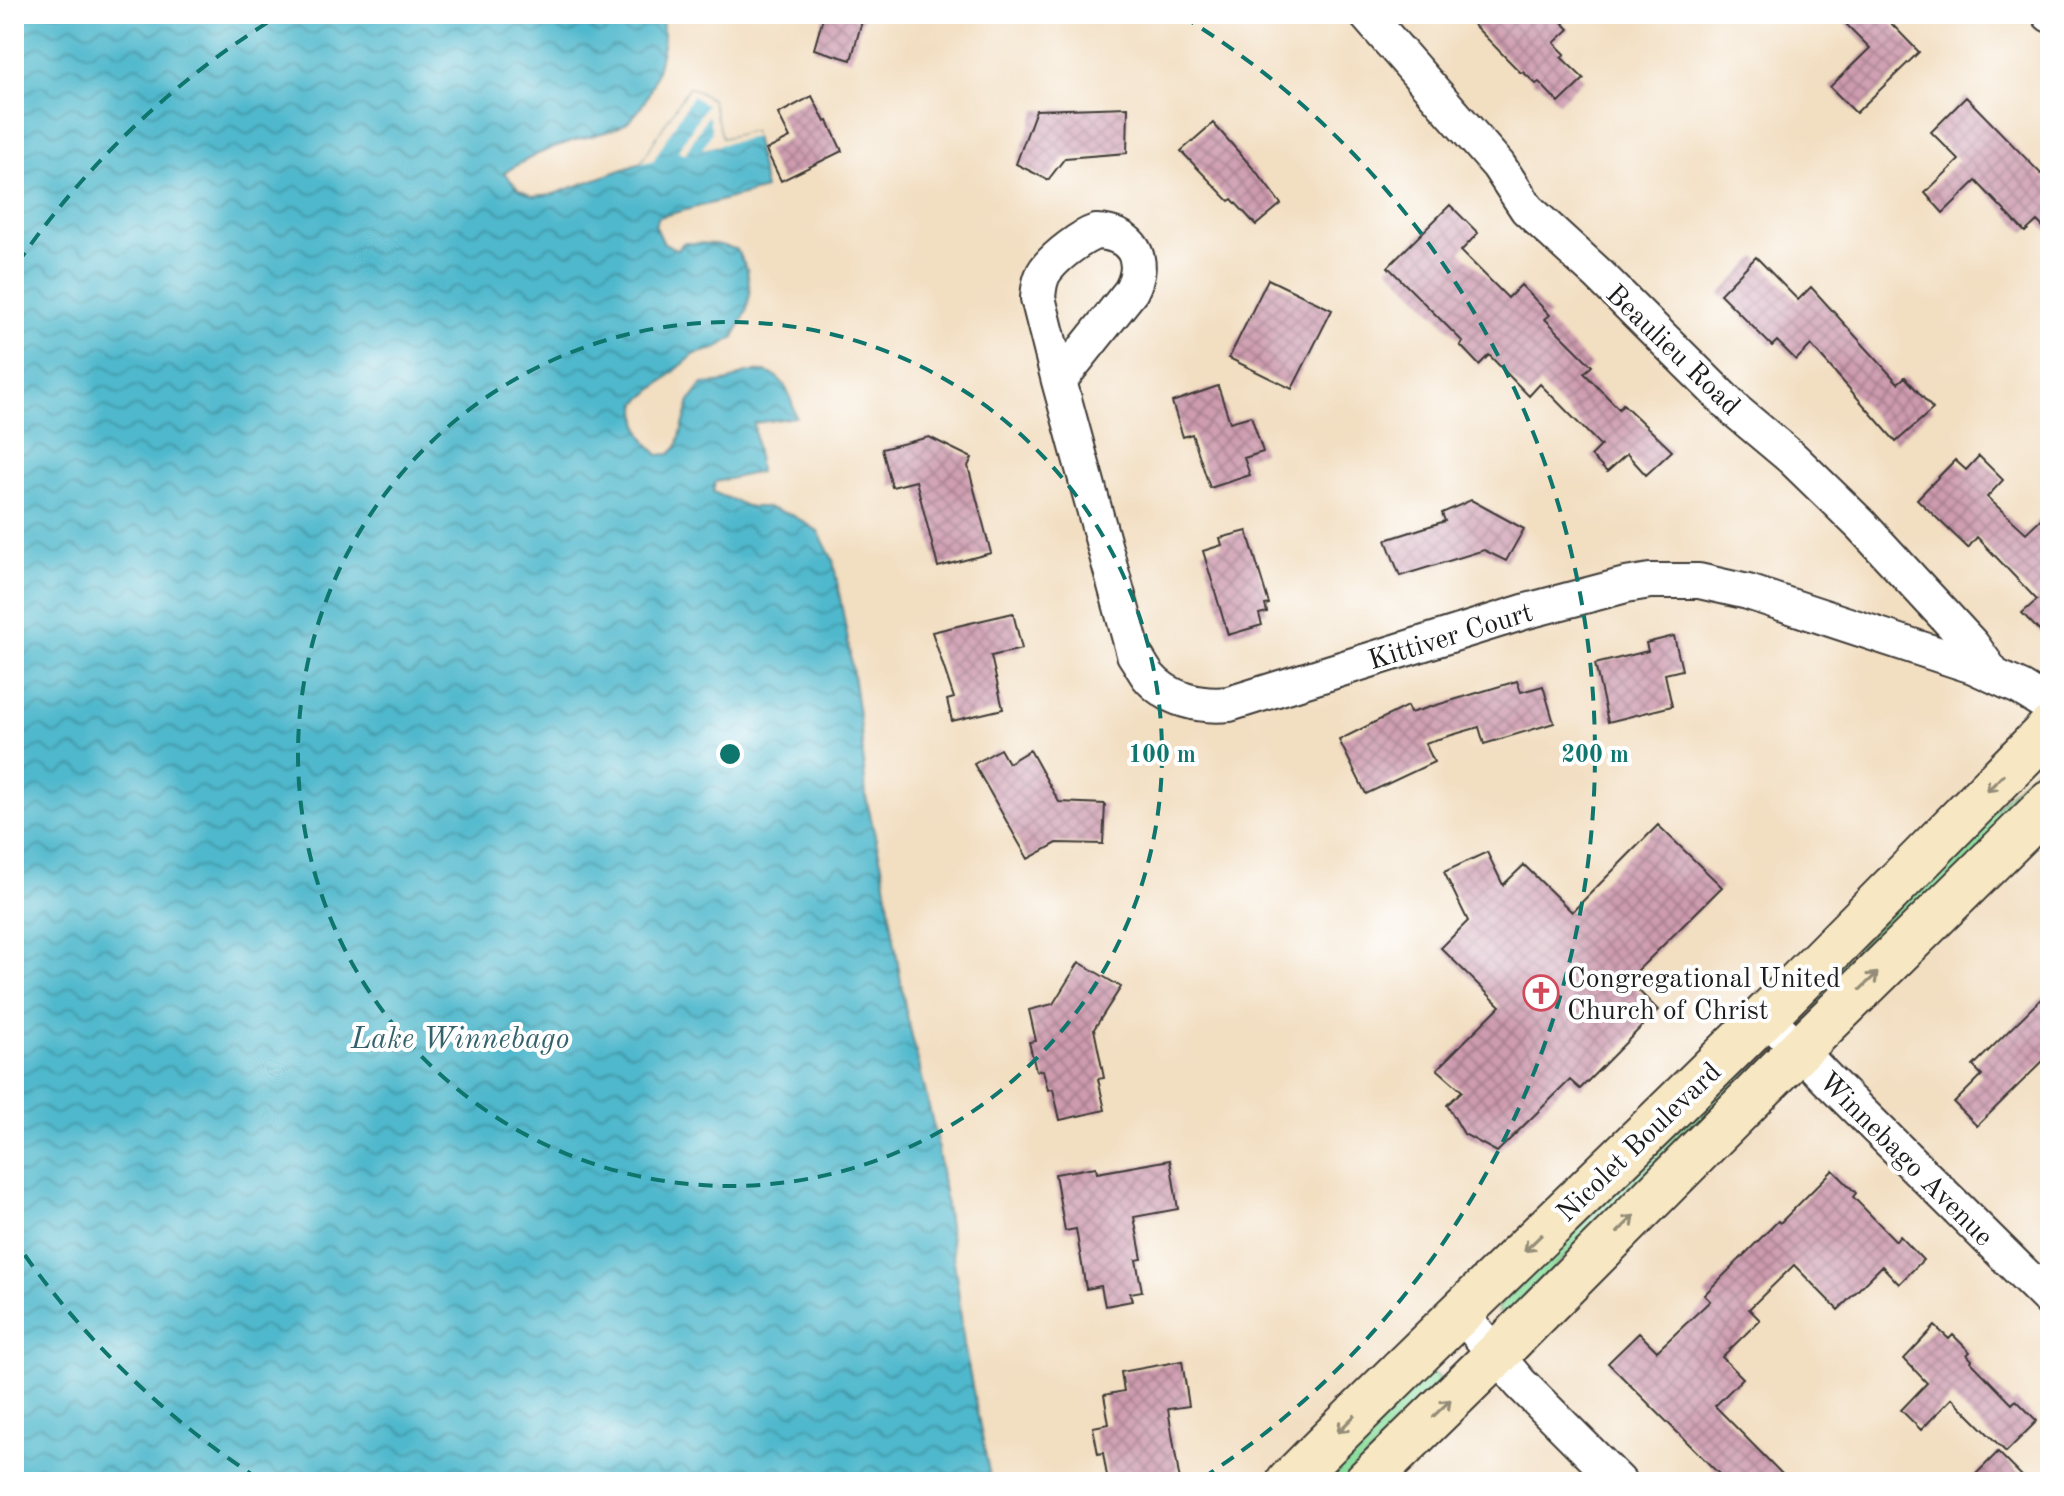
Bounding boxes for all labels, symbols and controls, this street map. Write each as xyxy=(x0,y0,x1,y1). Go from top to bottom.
street label: Beaulieu Road xyxy=(1600,281,1744,422)
street label: Kittiver Court xyxy=(1365,600,1536,676)
centre of rings xyxy=(716,740,744,768)
text: 100 m xyxy=(1128,744,1196,768)
text: 200 m xyxy=(1561,744,1629,768)
one-way arrow xyxy=(1986,773,2005,792)
place label: Congregational United Church of Christ xyxy=(1567,966,1841,1026)
one-way arrow xyxy=(1859,972,1878,991)
church icon: Congregational United Church of Christ xyxy=(1522,974,1560,1012)
water label: Lake Winnebago xyxy=(350,1025,569,1055)
street label: Nicolet Boulevard xyxy=(1553,1058,1727,1228)
street label: Winnebago Avenue xyxy=(1812,1068,1997,1253)
one-way arrow xyxy=(1616,1215,1635,1234)
one-way arrow xyxy=(1524,1233,1543,1252)
one-way arrow xyxy=(1432,1399,1451,1418)
one-way arrow xyxy=(1337,1414,1356,1434)

